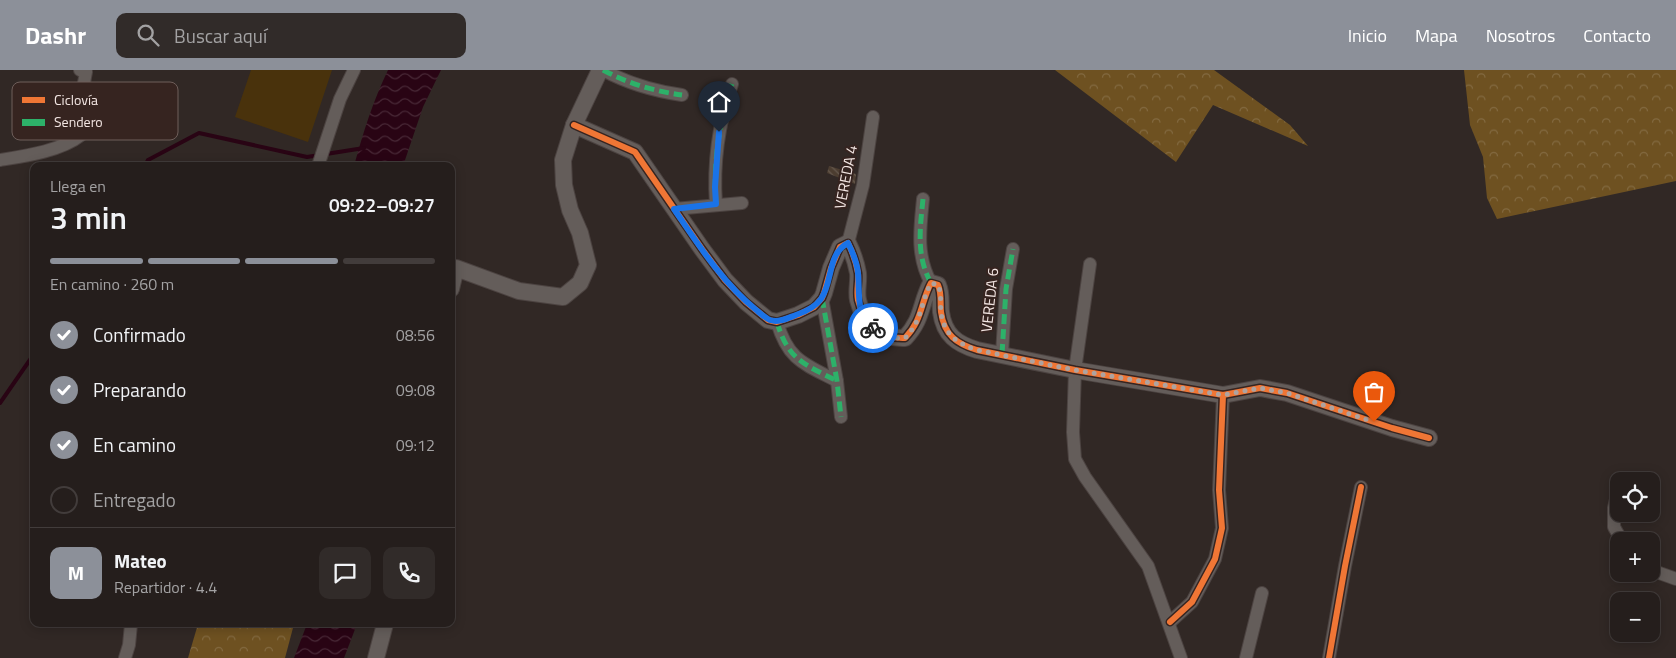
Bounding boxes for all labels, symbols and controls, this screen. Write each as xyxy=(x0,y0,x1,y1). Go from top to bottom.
search box xyxy=(116,13,466,58)
text: Dashr xyxy=(25,17,86,53)
icon: search xyxy=(134,21,162,49)
text: Buscar aquí xyxy=(174,21,267,50)
text: Inicio xyxy=(1348,22,1387,49)
text: Mapa xyxy=(1415,22,1458,49)
text: Nosotros xyxy=(1486,22,1555,49)
text: Contacto xyxy=(1583,22,1651,49)
pin xyxy=(698,81,740,132)
legend xyxy=(12,82,178,140)
icon: home xyxy=(705,88,733,116)
text: Ciclovía xyxy=(54,89,98,110)
text: Sendero xyxy=(54,111,103,132)
street label: VEREDA 4 xyxy=(828,143,863,211)
text: Llega en xyxy=(50,174,106,198)
text: 09:22–09:27 xyxy=(329,190,435,219)
text: 3 min xyxy=(50,193,127,241)
street label: VEREDA 6 xyxy=(975,267,1004,333)
text: En camino · 260 m xyxy=(50,272,174,296)
courier xyxy=(848,303,898,353)
icon: bike xyxy=(859,314,887,342)
text: Confirmado xyxy=(93,320,186,349)
icon: check xyxy=(50,321,78,349)
text: 08:56 xyxy=(396,323,435,347)
pin xyxy=(1353,371,1395,422)
text: Preparando xyxy=(93,375,186,404)
icon: check xyxy=(50,376,78,404)
text: 09:08 xyxy=(396,378,435,402)
icon: bag xyxy=(1360,378,1388,406)
text: En camino xyxy=(93,430,176,459)
icon: check xyxy=(50,431,78,459)
text: 09:12 xyxy=(396,433,435,457)
map controls xyxy=(1610,472,1660,642)
button: locate xyxy=(1610,472,1660,522)
text: Entregado xyxy=(93,485,176,514)
button: + xyxy=(1610,532,1660,582)
text: Mateo xyxy=(114,546,167,575)
button: chat xyxy=(319,547,371,599)
button: phone xyxy=(383,547,435,599)
text: M xyxy=(68,558,84,587)
text: Repartidor · 4.4 xyxy=(114,575,217,599)
button: − xyxy=(1610,592,1660,642)

